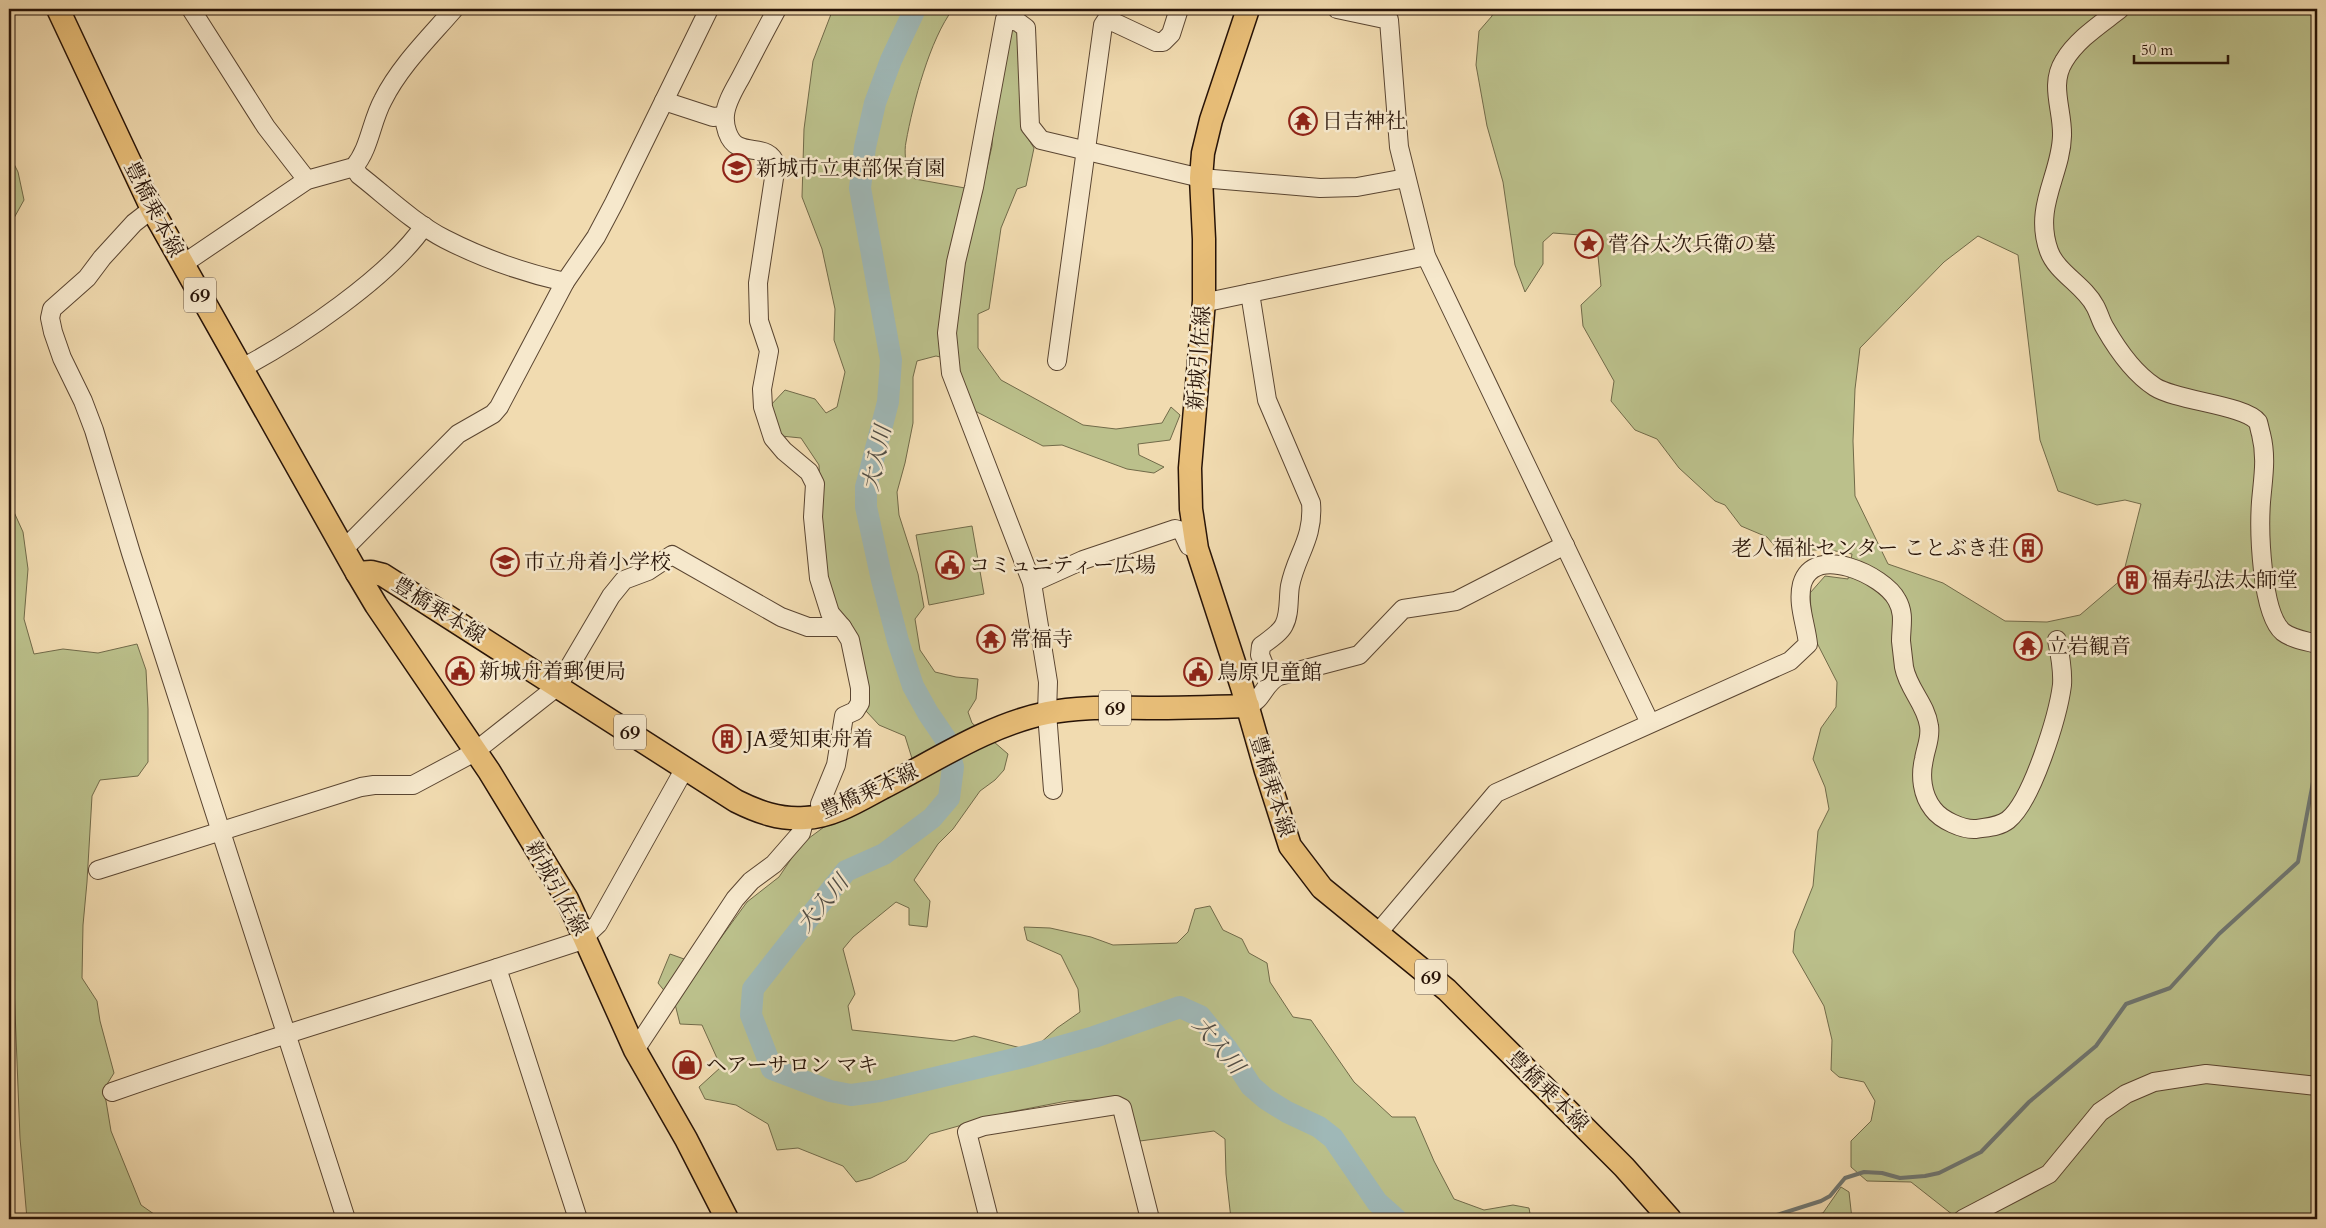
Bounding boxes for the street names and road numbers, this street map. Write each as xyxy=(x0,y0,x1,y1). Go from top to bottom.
street label: 豊橋乗本線 xyxy=(117,156,190,263)
road number: 69 xyxy=(184,278,216,312)
street label: 新城引佐線 xyxy=(1181,305,1218,411)
street label: 豊橋乗本線 xyxy=(387,570,491,651)
road number: 69 xyxy=(1099,690,1131,726)
road number: 69 xyxy=(614,714,646,750)
street label: 豊橋乗本線 xyxy=(1242,732,1301,841)
street label: 豊橋乗本線 xyxy=(815,757,923,826)
street label: 新城引佐線 xyxy=(518,835,595,941)
road number: 69 xyxy=(1415,960,1447,994)
street label: 豊橋乗本線 xyxy=(1500,1044,1595,1139)

